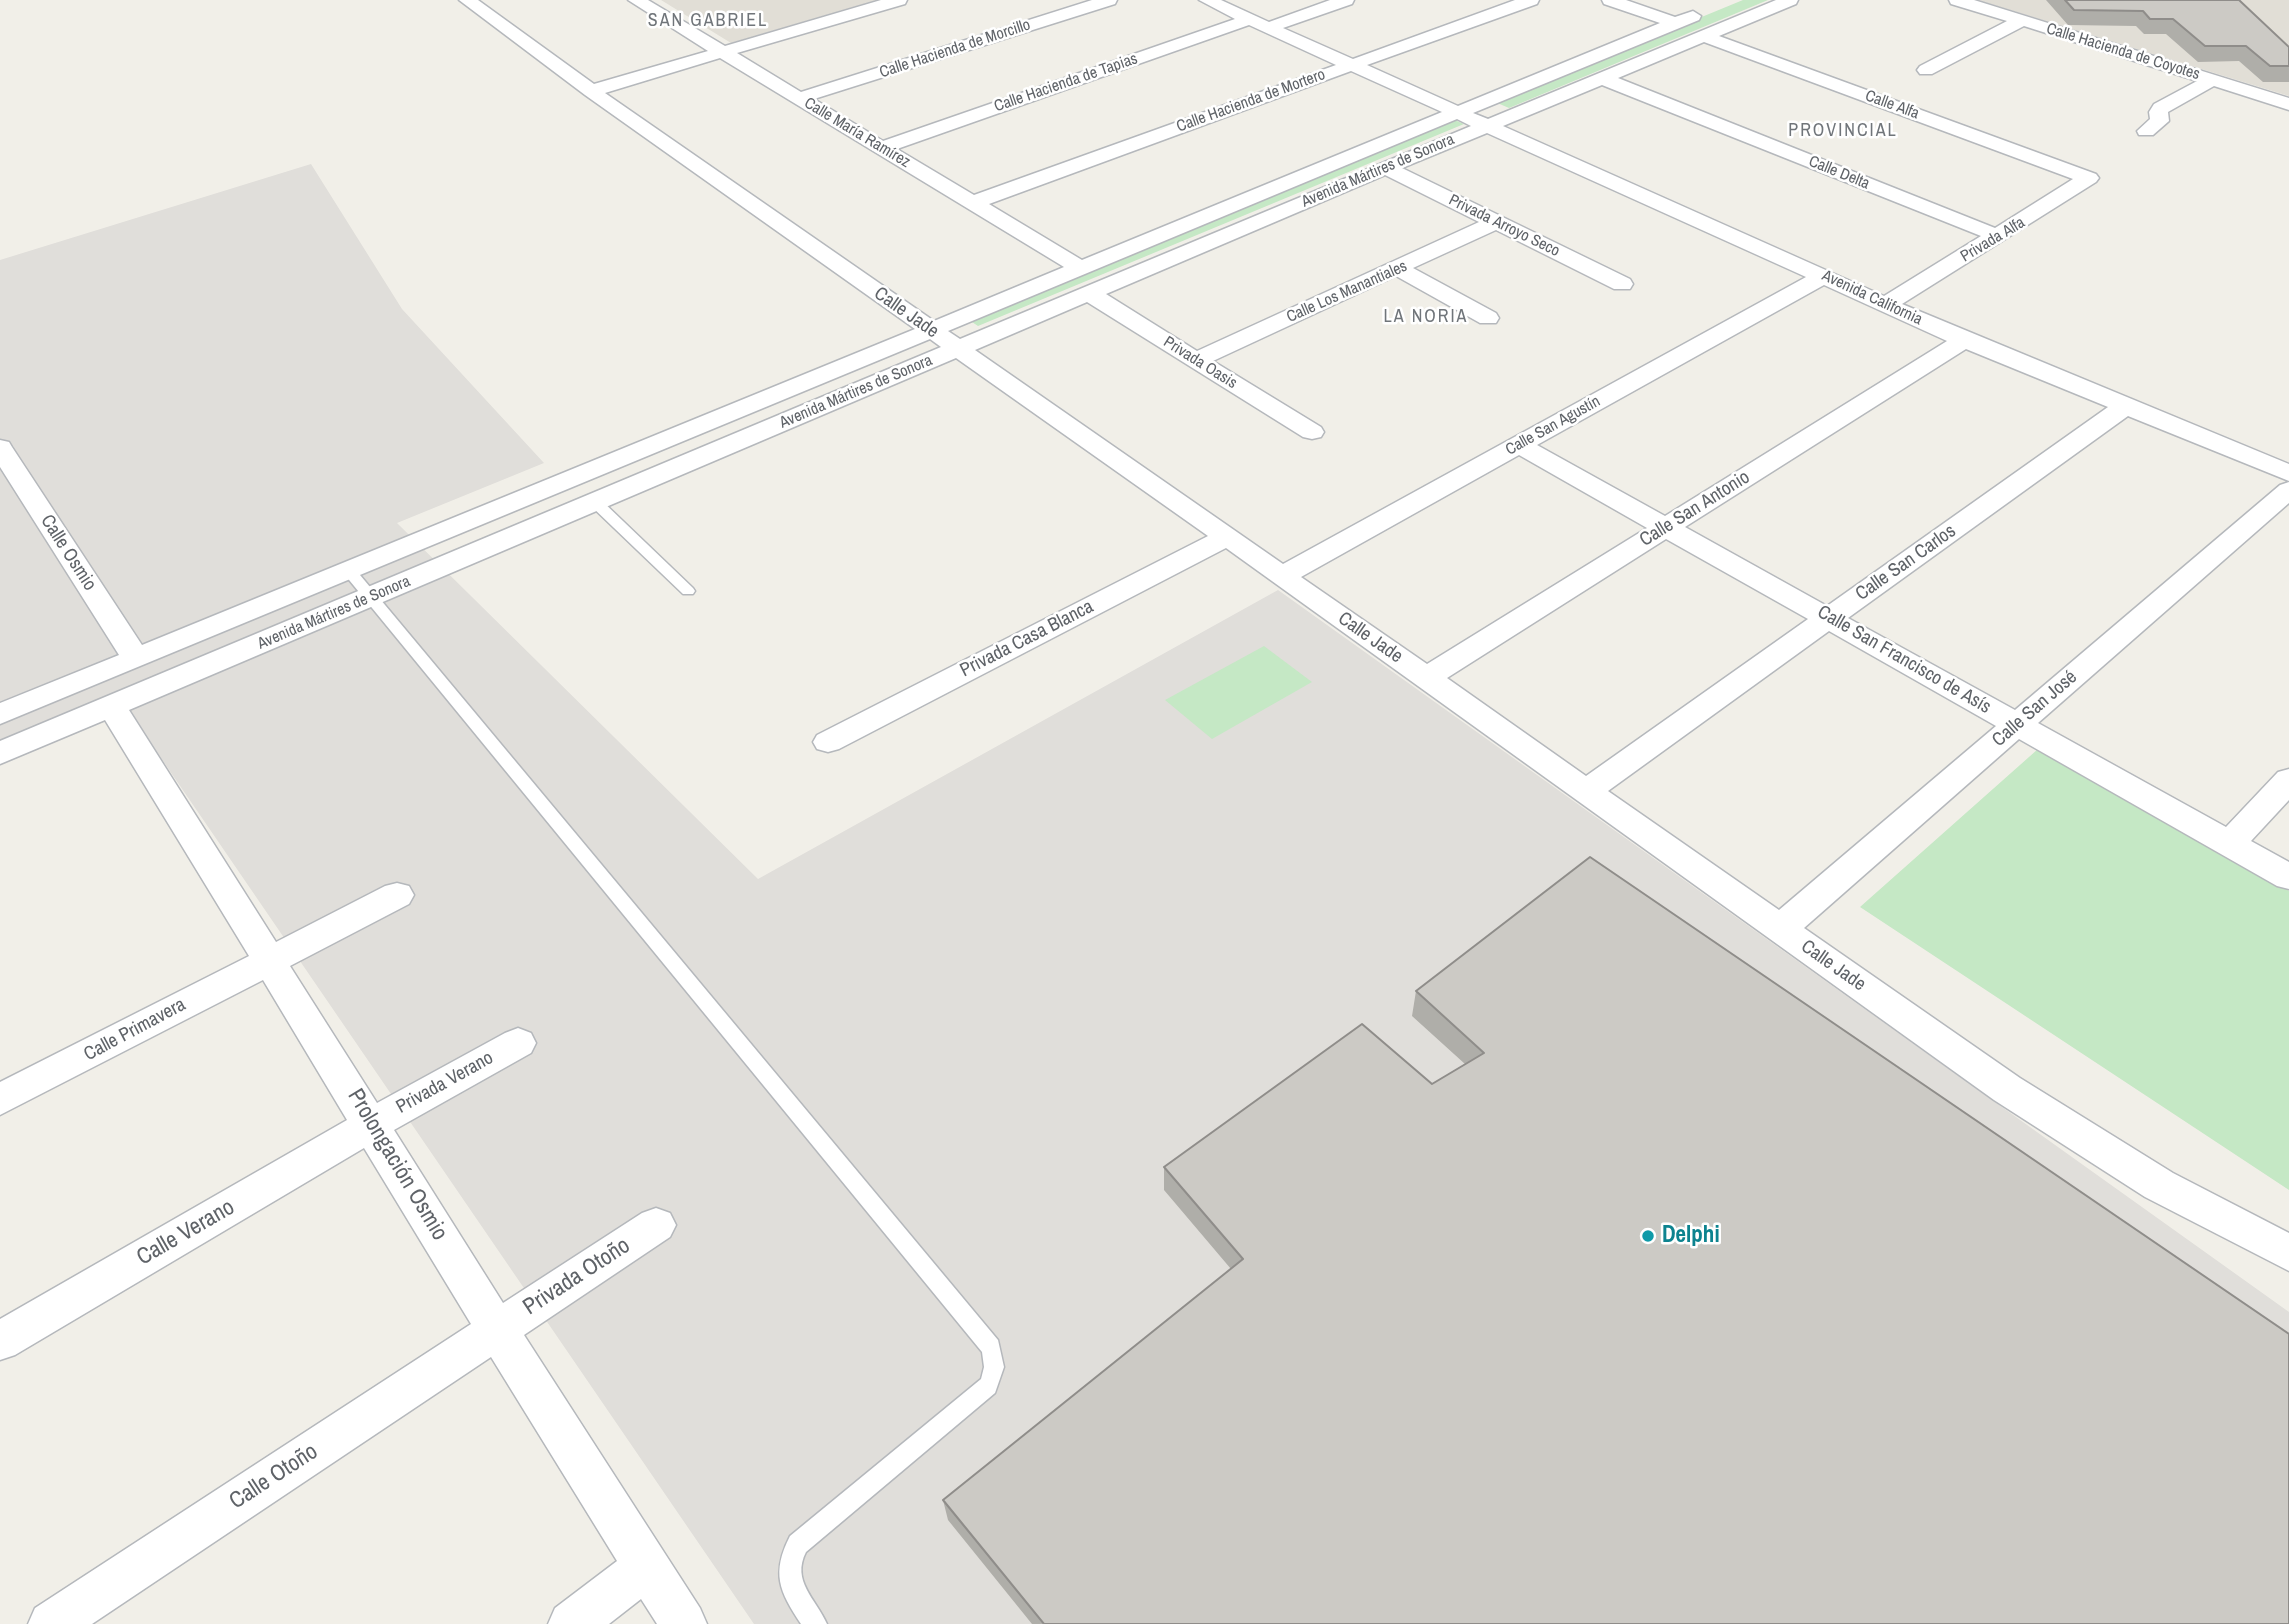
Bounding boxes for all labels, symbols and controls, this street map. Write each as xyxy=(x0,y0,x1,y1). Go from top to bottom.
district label: SAN GABRIEL xyxy=(649,10,767,32)
street label: Calle Hacienda de Morcillo xyxy=(877,16,1033,82)
street label: Calle Hacienda de Coyotes xyxy=(2044,19,2202,85)
street label: Calle Hacienda de Tapias xyxy=(992,49,1140,117)
street label: Calle Hacienda de Mortero xyxy=(1174,65,1328,137)
street label: Calle Alfa xyxy=(1862,86,1922,124)
street label: Calle María Ramírez xyxy=(801,94,913,172)
district label: PROVINCIAL xyxy=(1790,120,1896,142)
street label: Avenida Mártires de Sonora xyxy=(1299,130,1457,212)
street label: Calle Delta xyxy=(1806,152,1872,194)
street label: Privada Arroyo Seco xyxy=(1445,191,1563,261)
street label: Privada Alfa xyxy=(1957,213,2029,267)
street label: Calle Los Manantiales xyxy=(1284,257,1410,327)
street label: Avenida California xyxy=(1819,266,1925,330)
street label: Calle Jade xyxy=(869,283,943,343)
district label: LA NORIA xyxy=(1385,306,1467,328)
street label: Privada Oasis xyxy=(1160,333,1240,393)
street label: Avenida Mártires de Sonora xyxy=(777,351,935,433)
street label: Calle San Agustín xyxy=(1502,392,1604,460)
street label: Calle San Antonio xyxy=(1636,466,1754,552)
street label: Calle Osmio xyxy=(35,511,101,595)
street label: Calle San Carlos xyxy=(1852,520,1960,606)
street label: Avenida Mártires de Sonora xyxy=(255,572,413,654)
street label: Privada Casa Blanca xyxy=(957,596,1097,682)
street label: Calle San Francisco de Asís xyxy=(1813,601,1995,719)
street label: Calle Jade xyxy=(1333,608,1407,668)
street label: Calle San José xyxy=(1988,666,2082,752)
street label: Calle Jade xyxy=(1796,936,1870,996)
street label: Calle Primavera xyxy=(80,994,190,1066)
street label: Privada Verano xyxy=(393,1047,497,1119)
street label: Prolongación Osmio xyxy=(341,1084,453,1246)
street label: Calle Verano xyxy=(132,1194,240,1272)
place label: Delphi xyxy=(1662,1222,1720,1250)
marker: Delphi xyxy=(1640,1228,1656,1244)
street label: Privada Otoño xyxy=(518,1232,636,1322)
street label: Calle Otoño xyxy=(225,1438,323,1516)

